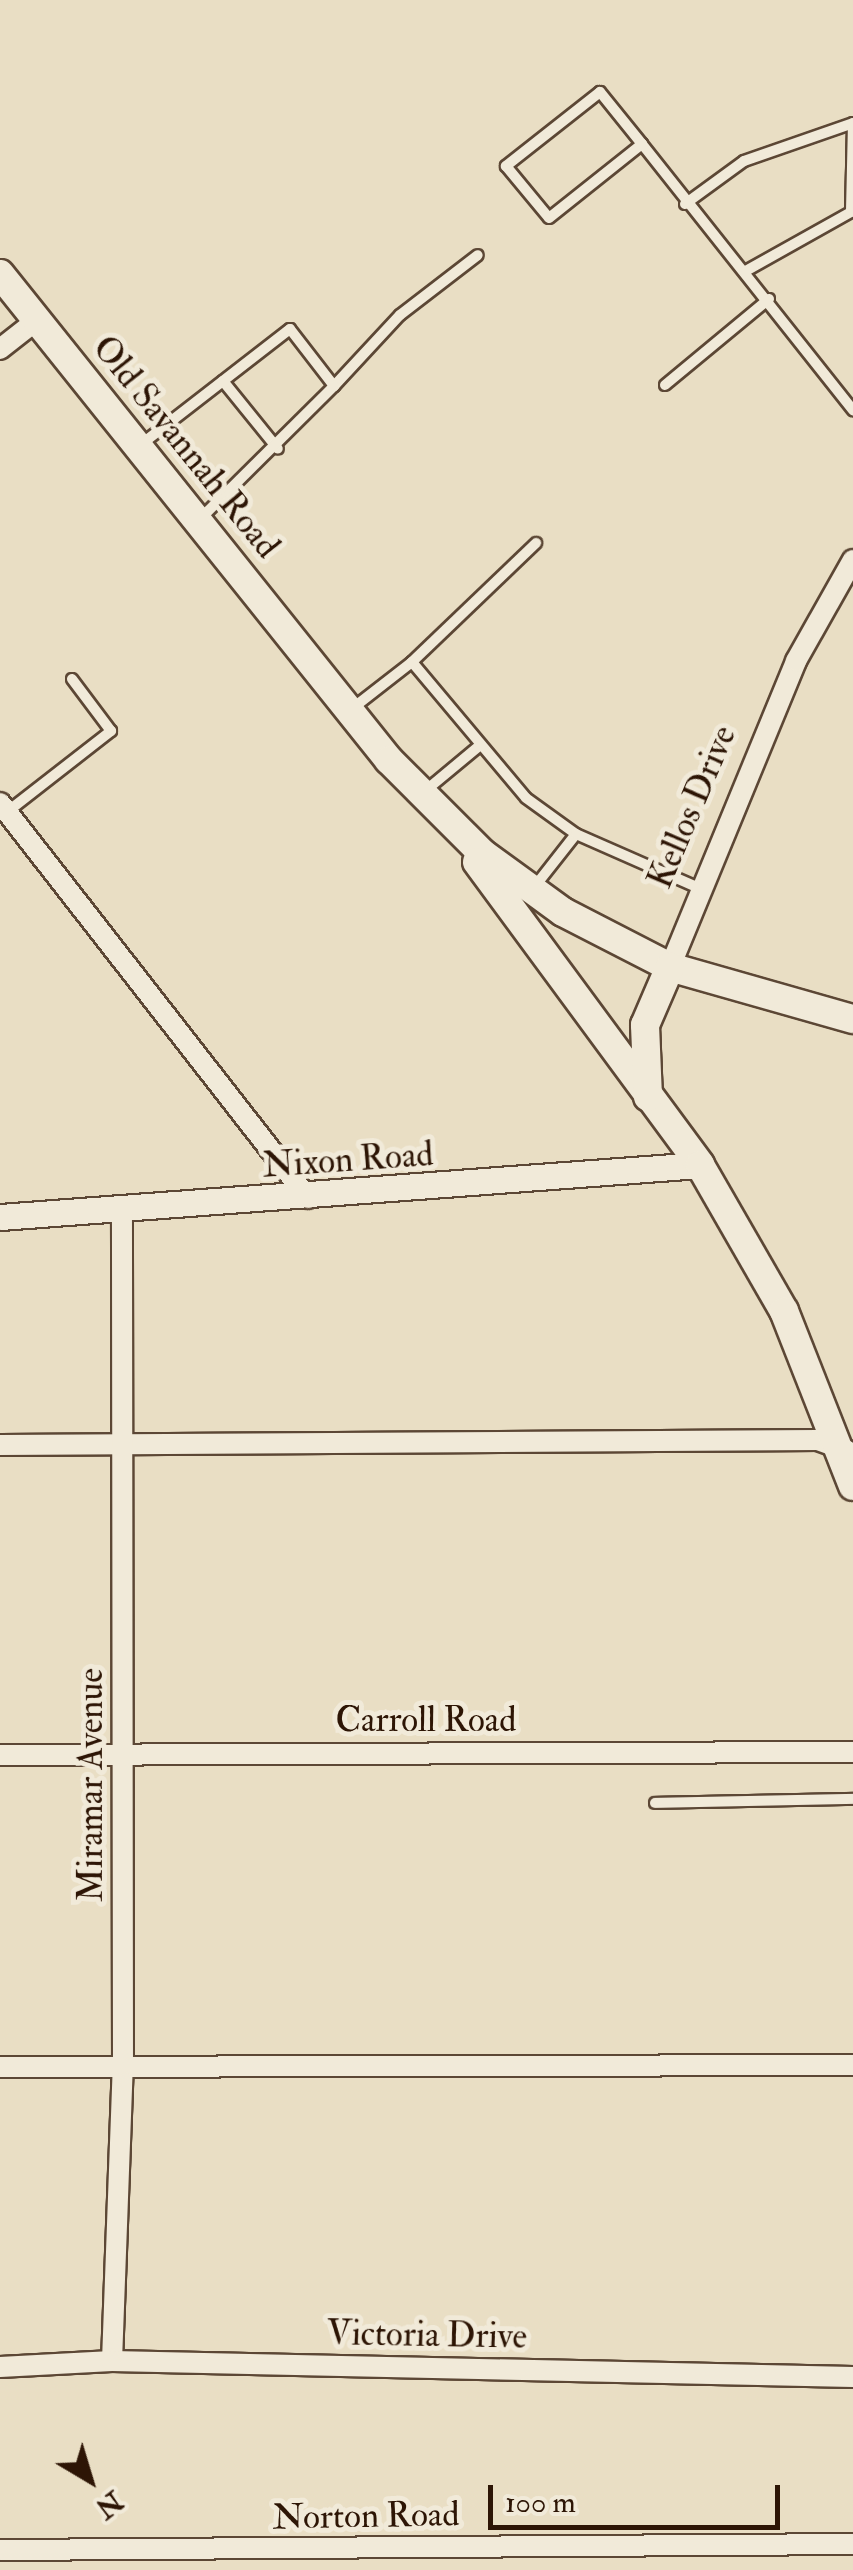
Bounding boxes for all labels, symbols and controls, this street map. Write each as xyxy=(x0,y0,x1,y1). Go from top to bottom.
street label: Old Savannah Road xyxy=(84,327,288,567)
street label: Kellos Drive xyxy=(639,719,745,895)
street label: Nixon Road xyxy=(261,1133,435,1187)
street label: Miramar Avenue xyxy=(70,1668,112,1902)
street label: Carroll Road xyxy=(336,1699,516,1741)
street label: Victoria Drive xyxy=(327,2312,527,2358)
north arrow xyxy=(40,2430,140,2530)
scale bar xyxy=(493,2465,786,2527)
text: N xyxy=(88,2483,129,2526)
text: 100 m xyxy=(505,2484,576,2521)
street label: Norton Road xyxy=(272,2493,460,2539)

